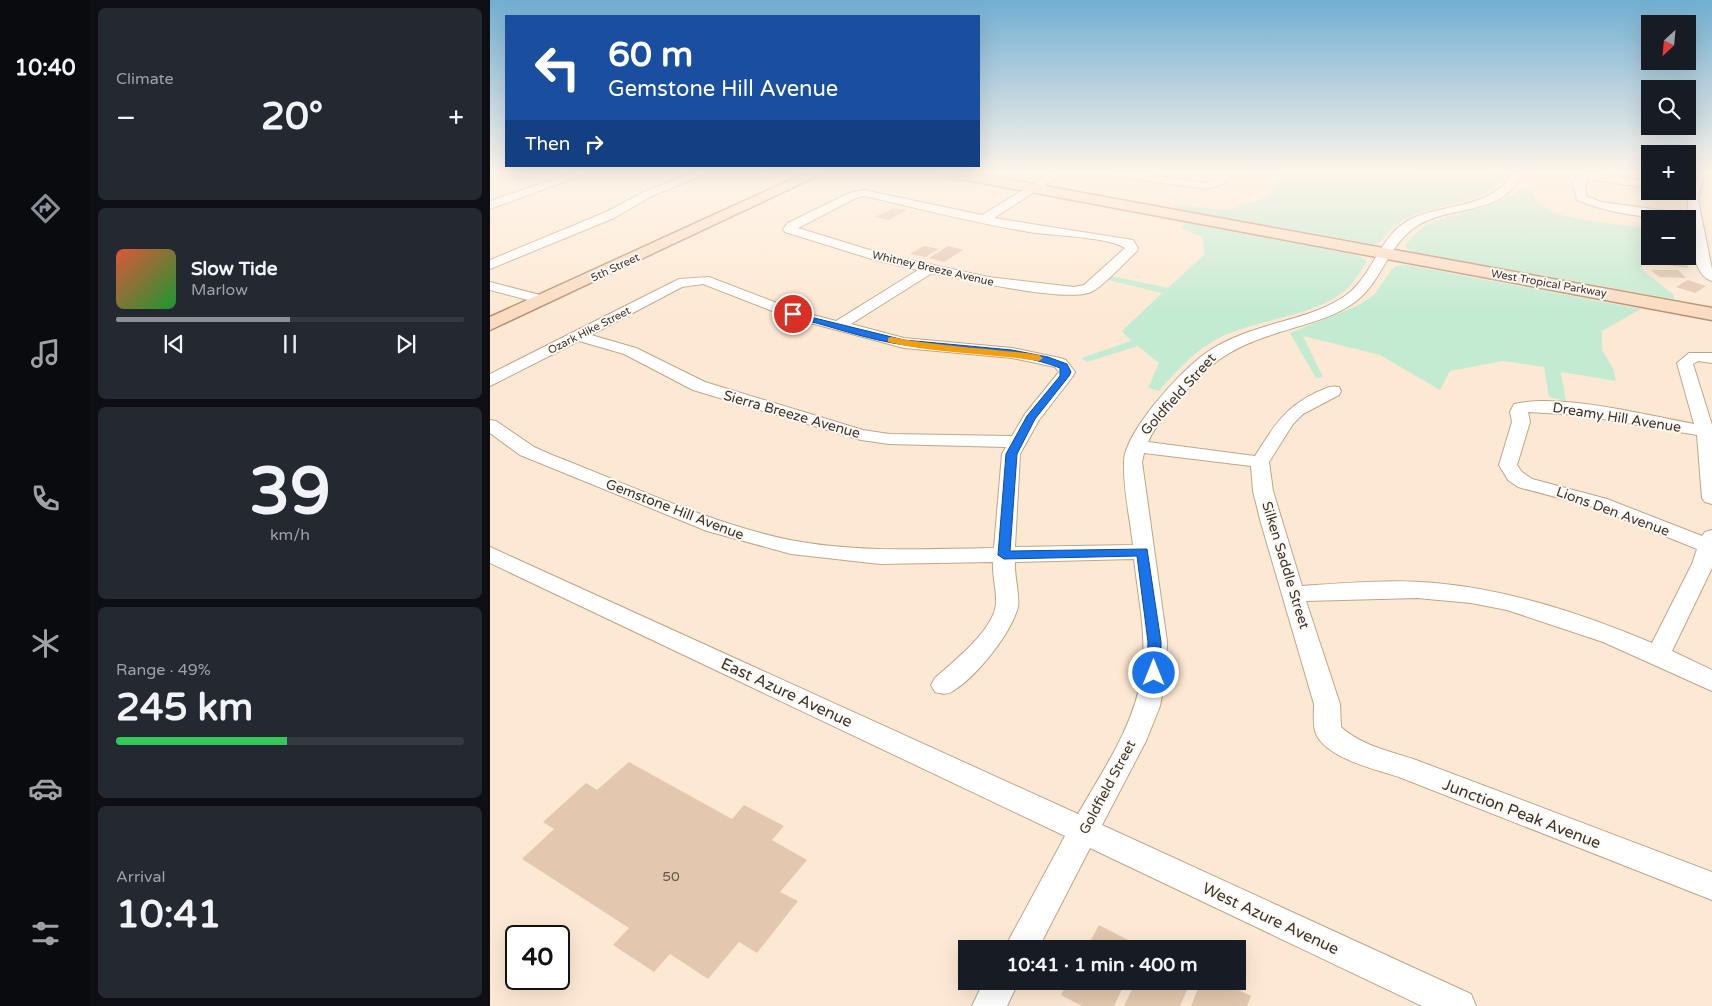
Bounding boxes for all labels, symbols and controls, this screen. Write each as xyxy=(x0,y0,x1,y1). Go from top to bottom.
north arrow xyxy=(1641,15,1696,70)
map controls xyxy=(1641,15,1696,265)
text: 60 m xyxy=(608,34,693,76)
icon: left xyxy=(525,35,590,100)
text: 10:40 xyxy=(15,55,75,81)
text: Climate xyxy=(116,69,174,89)
text: Gemstone Hill Avenue xyxy=(608,76,838,102)
button: search xyxy=(1641,80,1696,135)
text: 20° xyxy=(261,94,323,140)
text: − xyxy=(116,101,136,135)
text: + xyxy=(448,101,464,135)
icon: right xyxy=(580,130,608,158)
text: Then xyxy=(525,133,570,155)
button: + xyxy=(1641,145,1696,200)
icon: directions xyxy=(28,191,63,226)
button: − xyxy=(1641,210,1696,265)
street label: Whitney Breeze Avenue xyxy=(871,248,995,289)
street label: 5th Street xyxy=(589,251,642,284)
text: Slow Tide xyxy=(191,258,278,280)
street label: West Tropical Parkway xyxy=(1490,267,1608,300)
text: Marlow xyxy=(191,280,248,300)
pin xyxy=(772,293,814,335)
icon: arrive xyxy=(779,300,807,328)
street label: Ozark Hike Street xyxy=(546,304,633,357)
icon: previous xyxy=(160,330,188,358)
icon: pause xyxy=(276,330,304,358)
icon: next xyxy=(392,330,420,358)
icon: music xyxy=(28,336,63,371)
street label: Goldfield Street xyxy=(1137,349,1220,439)
street label: Sierra Breeze Avenue xyxy=(722,387,862,442)
street label: Dreamy Hill Avenue xyxy=(1551,399,1682,436)
text: 39 xyxy=(249,453,331,532)
street label: Gemstone Hill Avenue xyxy=(603,475,746,544)
icon: phone xyxy=(28,481,63,516)
street label: Lions Den Avenue xyxy=(1554,483,1672,540)
street label: Silken Saddle Street xyxy=(1258,499,1313,632)
text: km/h xyxy=(270,525,310,545)
icon: climate xyxy=(28,626,63,661)
position arrow xyxy=(1127,646,1179,698)
street label: East Azure Avenue xyxy=(718,654,856,732)
text: Range · 49% xyxy=(116,660,211,680)
text: 245 km xyxy=(116,685,253,731)
street label: Goldfield Street xyxy=(1075,737,1140,837)
icon: car xyxy=(28,771,63,806)
street label: Junction Peak Avenue xyxy=(1440,775,1604,853)
text: Arrival xyxy=(116,867,165,887)
house number: 50 xyxy=(662,868,680,885)
street label: West Azure Avenue xyxy=(1199,878,1342,959)
text: 10:41 xyxy=(116,892,221,938)
icon: filters xyxy=(28,916,63,951)
speed limit sign: 40 xyxy=(505,925,570,990)
text: 10:41 · 1 min · 400 m xyxy=(1006,954,1198,976)

